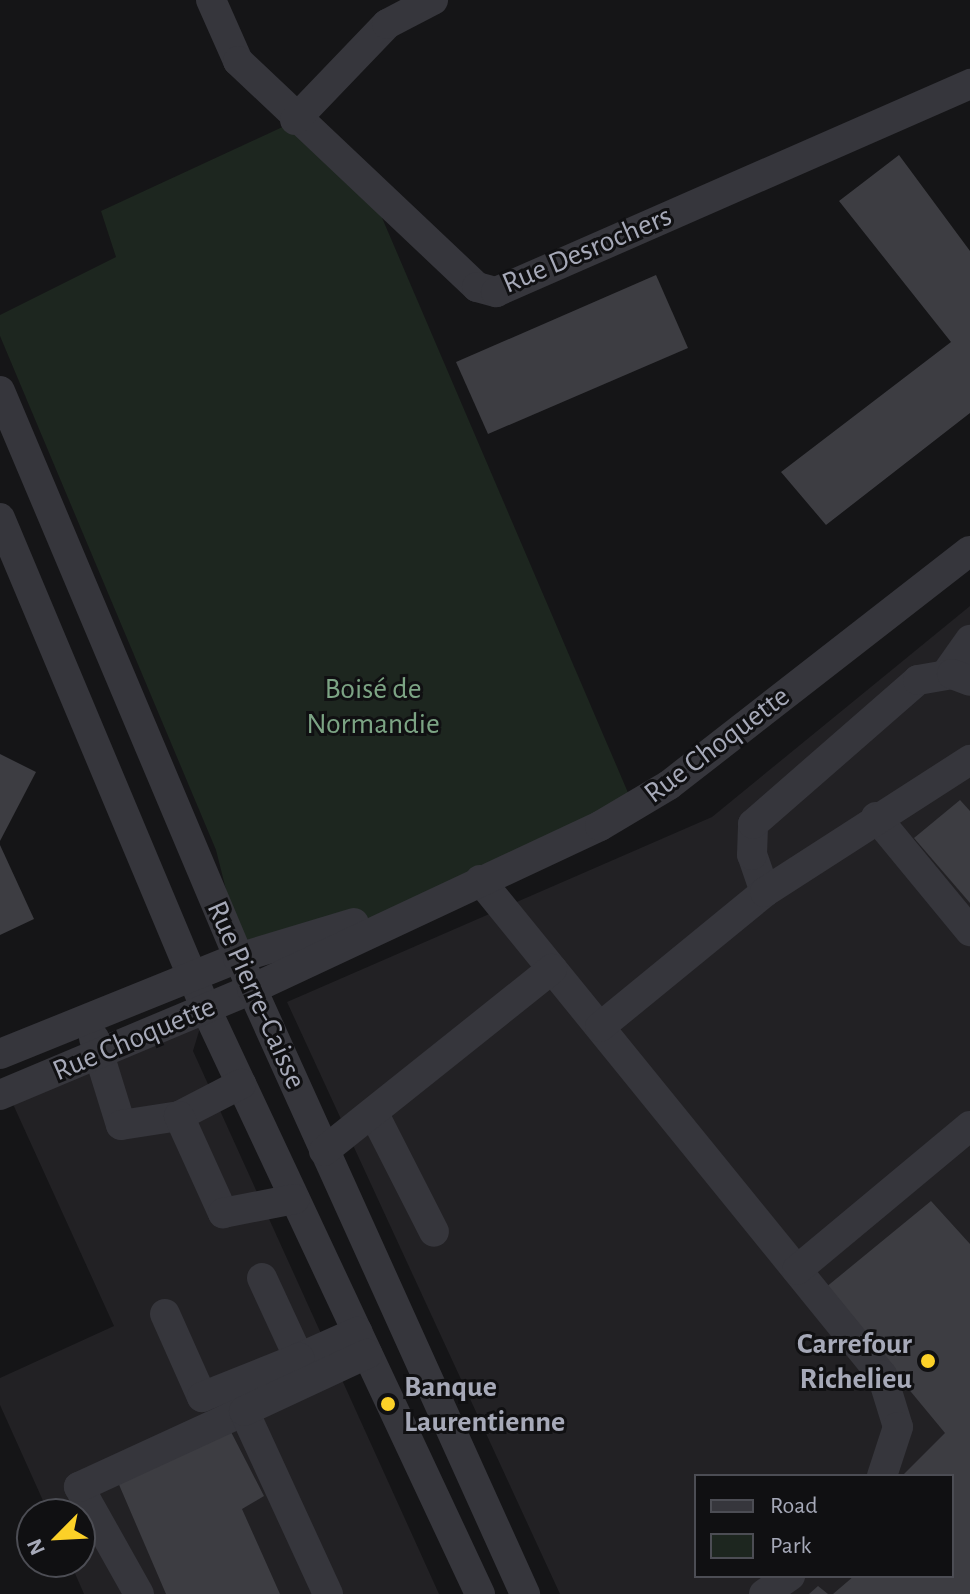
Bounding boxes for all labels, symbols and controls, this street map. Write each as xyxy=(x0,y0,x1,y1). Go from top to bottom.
street label: Rue Desrochers xyxy=(497,198,677,302)
park label: Boisé de Normandie xyxy=(306,671,440,742)
street label: Rue Choquette xyxy=(637,679,797,811)
street label: Rue Pierre-Caisse xyxy=(198,895,314,1095)
street label: Rue Choquette xyxy=(47,989,221,1089)
place label: Carrefour Richelieu xyxy=(797,1326,912,1396)
marker: Carrefour Richelieu xyxy=(919,1352,937,1370)
place label: Banque Laurentienne xyxy=(404,1369,565,1440)
marker: Banque Laurentienne xyxy=(379,1395,397,1413)
legend xyxy=(694,1474,954,1578)
text: Road xyxy=(770,1494,818,1518)
north arrow xyxy=(16,1498,96,1578)
text: Park xyxy=(770,1534,811,1558)
text: N xyxy=(23,1535,49,1558)

